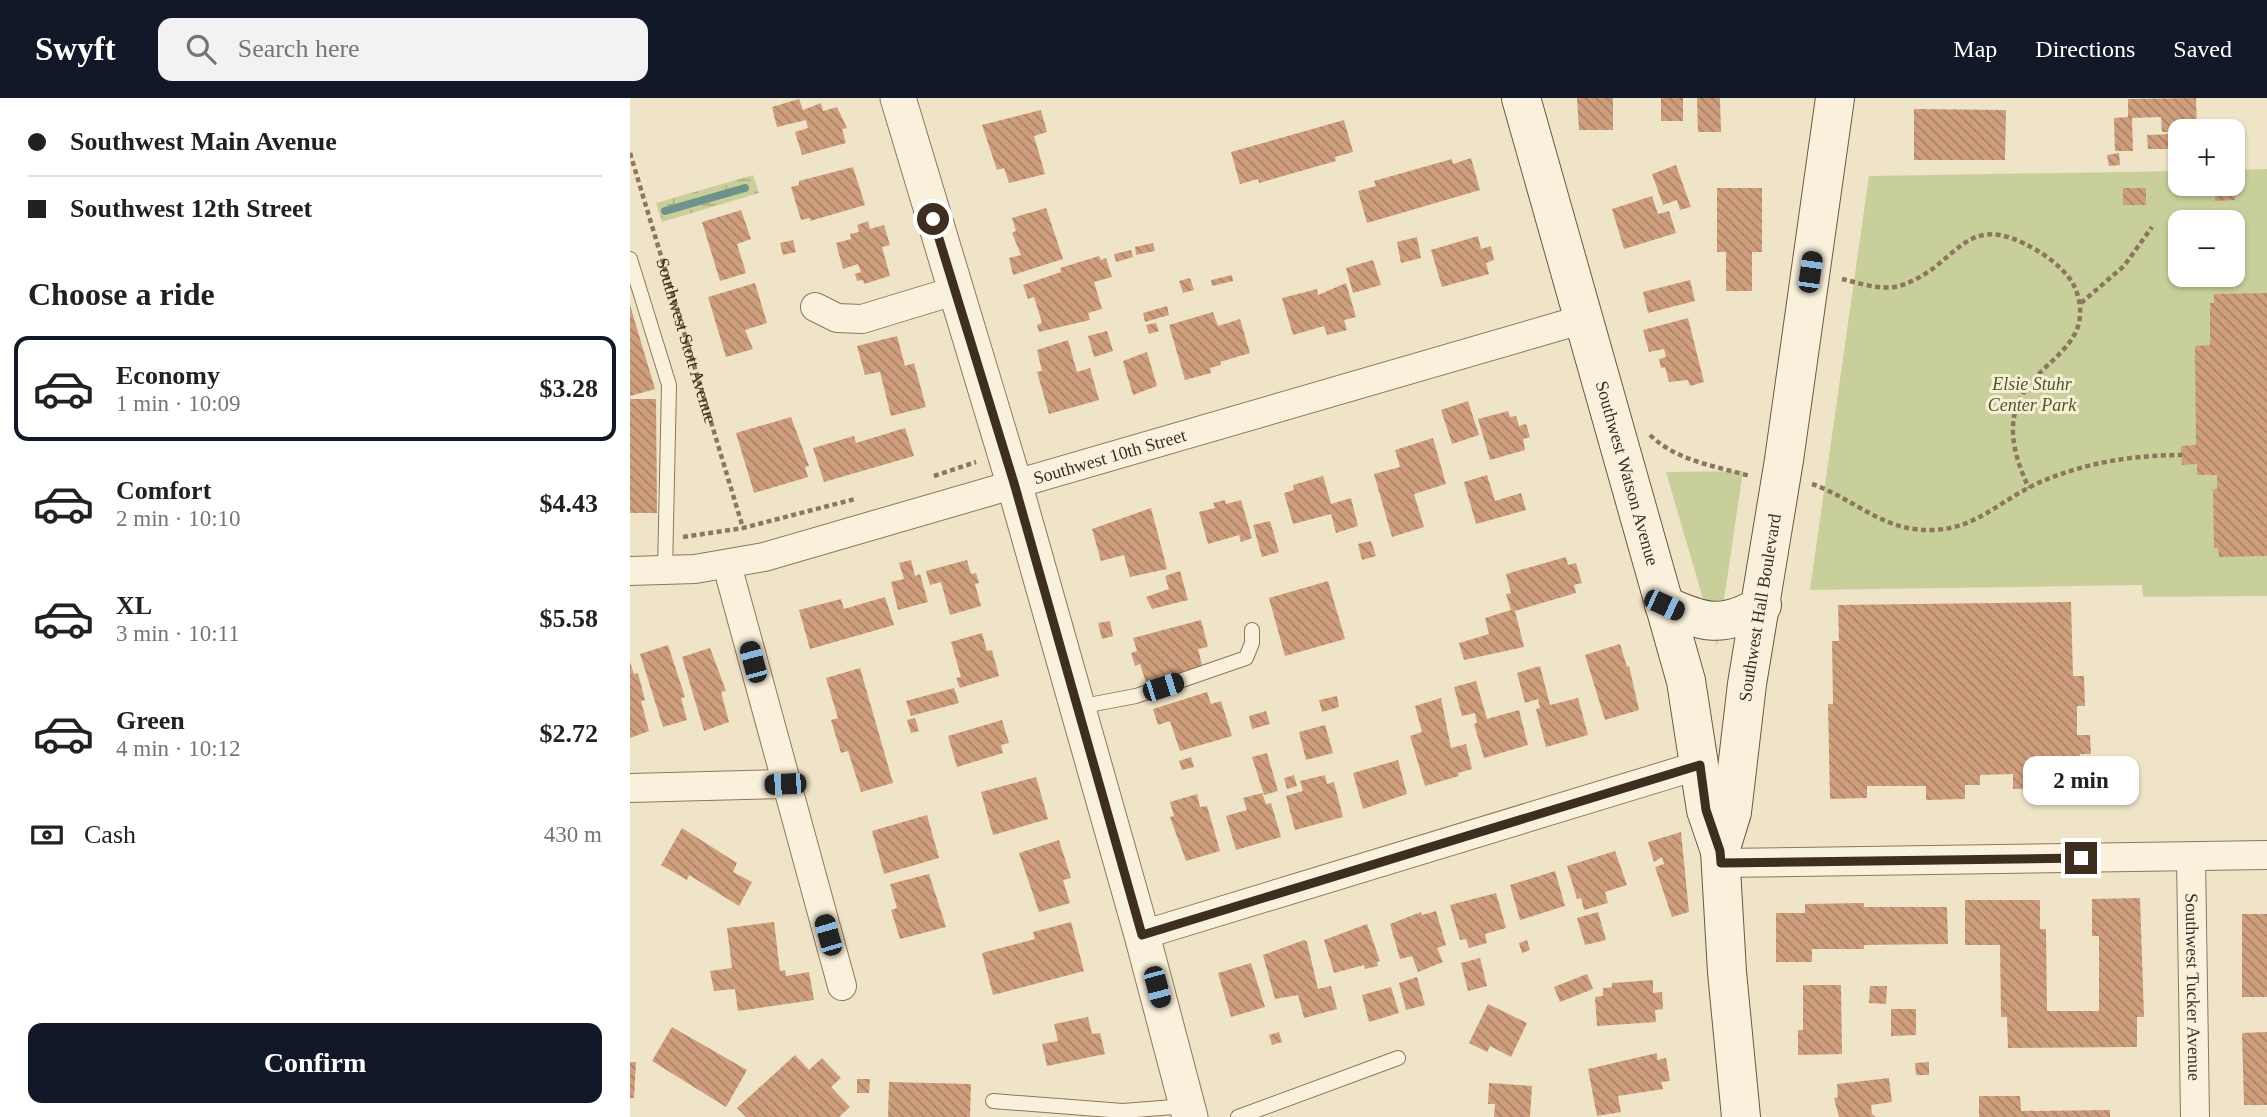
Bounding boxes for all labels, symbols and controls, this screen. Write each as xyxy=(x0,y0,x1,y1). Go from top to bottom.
search box xyxy=(158,18,648,81)
icon: search xyxy=(182,30,220,68)
text: Swyft xyxy=(35,31,116,67)
text: Search here xyxy=(238,34,360,63)
text: Map xyxy=(1953,36,1997,62)
text: Directions xyxy=(2035,36,2135,62)
text: Saved xyxy=(2173,36,2232,62)
map controls xyxy=(2168,119,2245,287)
button: + xyxy=(2168,119,2245,196)
text: Southwest Main Avenue xyxy=(70,127,337,156)
text: Southwest 12th Street xyxy=(70,194,312,223)
route start xyxy=(917,203,949,235)
button: − xyxy=(2168,210,2245,287)
car xyxy=(1797,250,1824,294)
street label: Southwest Stott Avenue xyxy=(652,256,721,426)
text: Choose a ride xyxy=(28,276,215,312)
icon: car xyxy=(32,357,95,420)
text: Economy xyxy=(116,361,220,390)
text: $3.28 xyxy=(540,374,598,403)
park label: Elsie Stuhr Center Park xyxy=(1988,374,2077,415)
street label: Southwest Watson Avenue xyxy=(1592,379,1663,568)
text: 1 min · 10:09 xyxy=(116,391,241,416)
street label: Southwest 10th Street xyxy=(1031,425,1188,488)
icon: car xyxy=(32,472,95,535)
text: Comfort xyxy=(116,476,211,505)
text: $4.43 xyxy=(540,489,598,518)
text: 2 min · 10:10 xyxy=(116,506,241,531)
street label: Southwest Hall Boulevard xyxy=(1735,512,1785,703)
icon: car xyxy=(32,587,95,650)
car xyxy=(1641,587,1688,623)
text: XL xyxy=(116,591,152,620)
text: $5.58 xyxy=(540,604,598,633)
text: 3 min · 10:11 xyxy=(116,621,240,646)
car xyxy=(738,639,769,685)
car xyxy=(1140,671,1187,703)
icon: car xyxy=(32,702,95,765)
text: Green xyxy=(116,706,185,735)
text: $2.72 xyxy=(540,719,598,748)
text: 4 min · 10:12 xyxy=(116,736,241,761)
callout: 2 min xyxy=(2023,756,2139,806)
text: 2 min xyxy=(2053,768,2109,793)
car xyxy=(764,773,807,795)
icon: cash xyxy=(28,816,66,854)
text: Cash xyxy=(84,820,136,849)
text: 430 m xyxy=(544,822,602,847)
route end xyxy=(2065,842,2097,874)
street label: Southwest Tucker Avenue xyxy=(2182,893,2204,1081)
car xyxy=(813,912,844,958)
car xyxy=(1142,964,1173,1010)
button: Confirm xyxy=(28,1023,602,1103)

